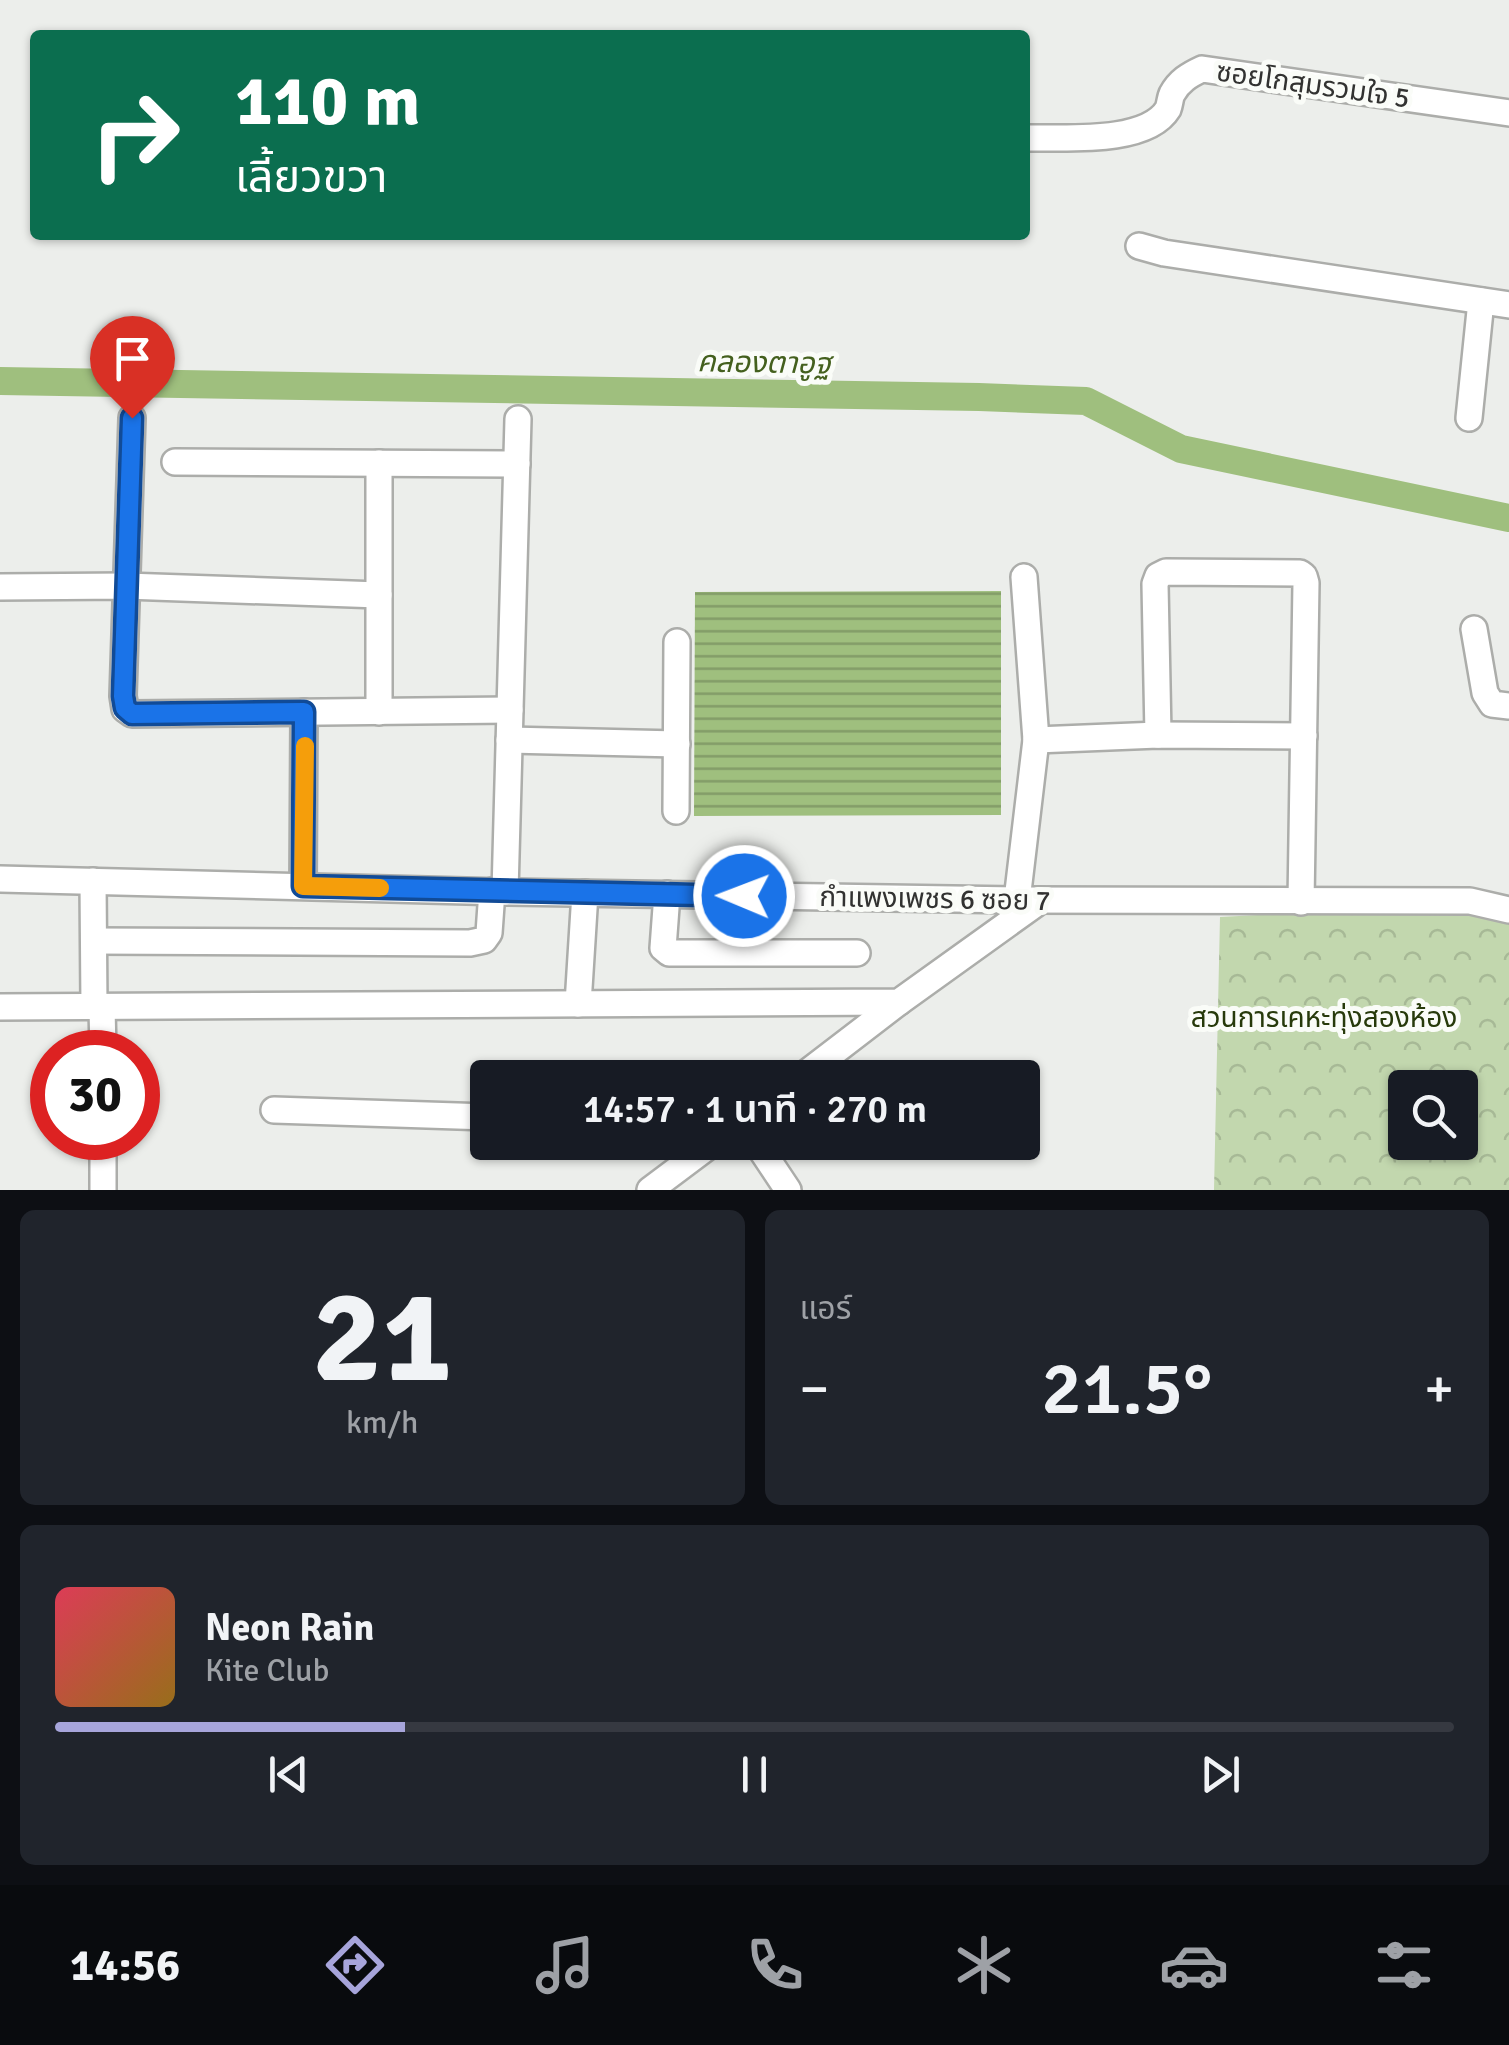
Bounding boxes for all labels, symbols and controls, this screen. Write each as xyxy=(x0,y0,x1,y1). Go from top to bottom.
street label: ซอยโกสุมรวมใจ 5 xyxy=(1214,55,1412,115)
text: 110 m xyxy=(235,58,420,144)
icon: right xyxy=(70,70,200,200)
text: เลี้ยวขวา xyxy=(235,150,387,205)
pin xyxy=(90,316,175,419)
icon: arrive xyxy=(105,331,160,386)
water label: คลองตาอูฐ xyxy=(697,343,835,383)
position arrow xyxy=(692,844,796,948)
street label: กำแพงเพชร 6 ซอย 7 xyxy=(819,880,1051,918)
park label: สวนการเคหะทุ่งสองห้อง xyxy=(1191,1001,1457,1035)
speed limit sign: 30 xyxy=(30,1030,160,1160)
map controls xyxy=(1388,1070,1478,1160)
button: search xyxy=(1388,1070,1478,1160)
text: 14:57 · 1 นาที · 270 m xyxy=(583,1086,927,1133)
text: 21 xyxy=(312,1258,452,1418)
text: แอร์ xyxy=(800,1289,851,1328)
text: 21.5° xyxy=(1041,1342,1212,1435)
text: − xyxy=(800,1355,829,1423)
text: + xyxy=(1424,1355,1454,1423)
text: km/h xyxy=(346,1403,418,1442)
text: Neon Rain xyxy=(205,1604,374,1651)
text: Kite Club xyxy=(205,1651,329,1690)
icon: previous xyxy=(261,1747,316,1802)
icon: pause xyxy=(727,1747,782,1802)
icon: next xyxy=(1193,1747,1248,1802)
icon: directions xyxy=(320,1930,390,2000)
icon: music xyxy=(530,1930,600,2000)
icon: phone xyxy=(740,1930,810,2000)
icon: climate xyxy=(949,1930,1019,2000)
icon: car xyxy=(1159,1930,1229,2000)
icon: filters xyxy=(1369,1930,1439,2000)
text: 14:56 xyxy=(70,1938,180,1993)

